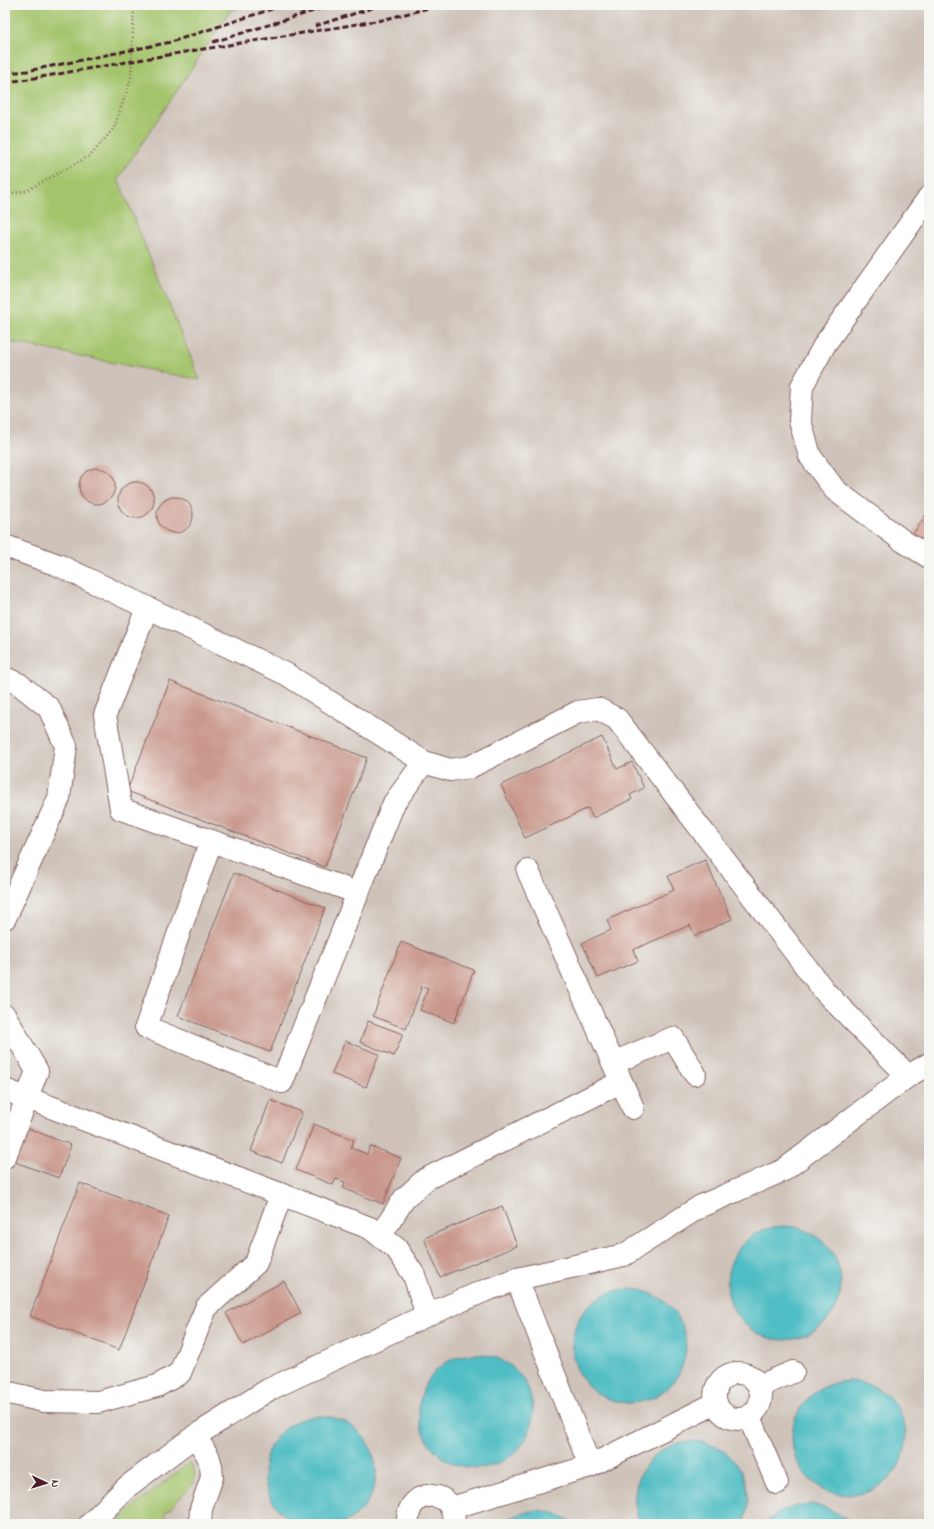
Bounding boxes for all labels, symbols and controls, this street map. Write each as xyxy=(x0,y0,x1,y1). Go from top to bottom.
north arrow xyxy=(26,1463,66,1503)
text: N xyxy=(47,1479,63,1488)

